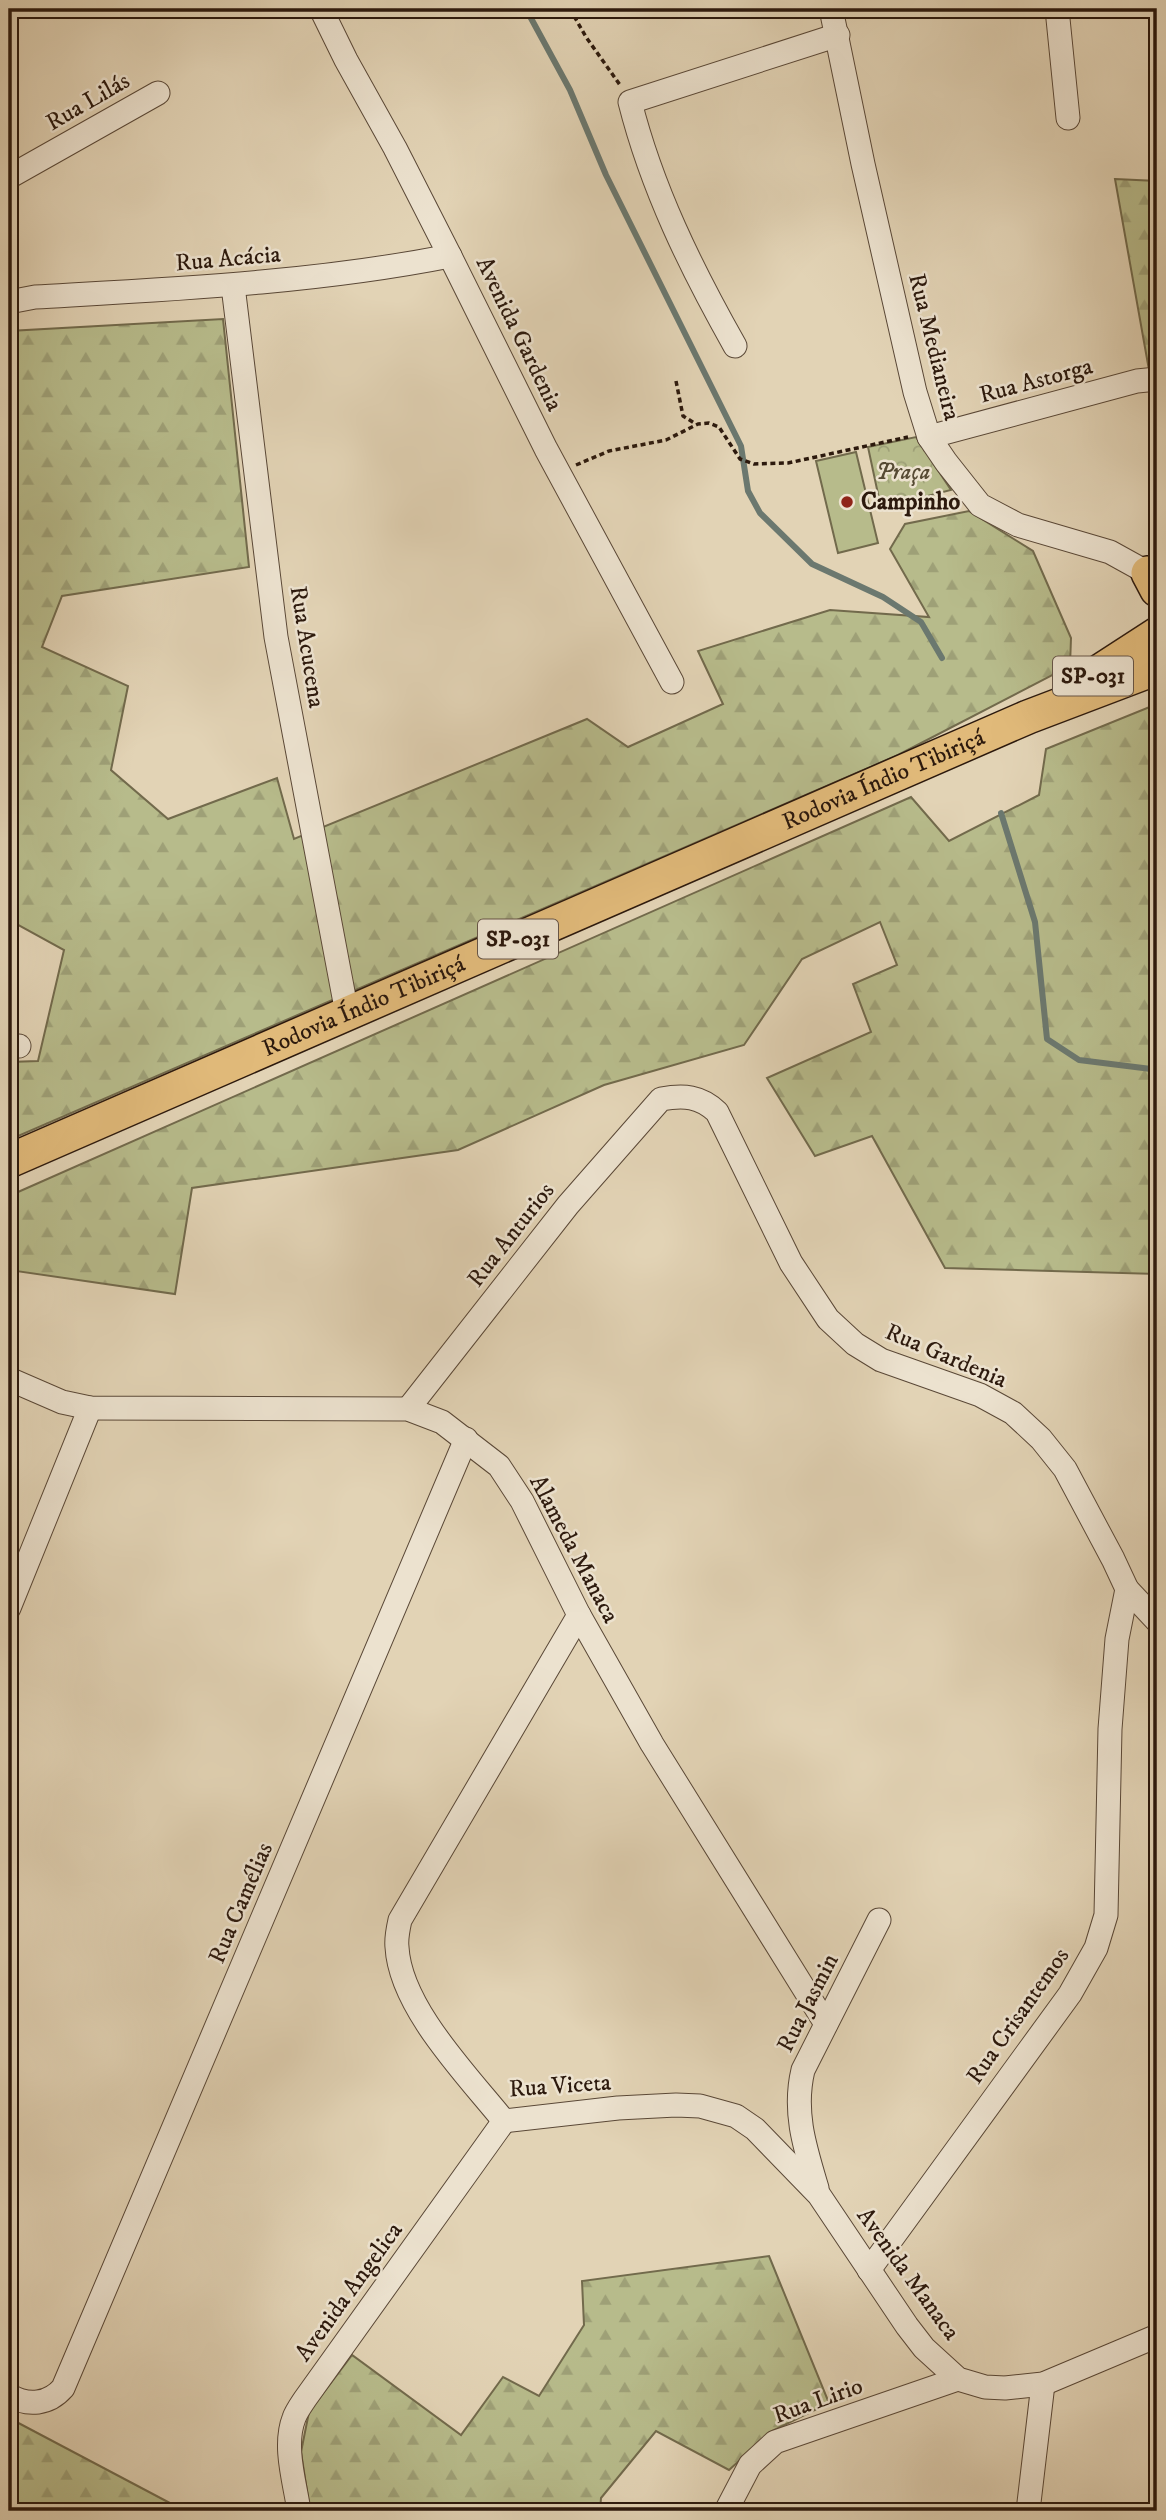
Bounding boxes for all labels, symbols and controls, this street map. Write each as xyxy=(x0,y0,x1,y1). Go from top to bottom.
street label: Rua Lilás xyxy=(41,66,135,138)
street label: Rua Acácia xyxy=(174,239,283,279)
street label: Avenida Gardenia xyxy=(469,252,570,417)
street label: Rua Medianeira xyxy=(901,270,967,424)
street label: Rua Astorga xyxy=(976,351,1097,411)
park label: Praça xyxy=(876,457,930,487)
place label: Campinho xyxy=(861,487,960,517)
marker: Campinho xyxy=(839,494,855,510)
street label: Rua Acucena xyxy=(283,584,332,711)
road number: SP-031 xyxy=(1053,656,1133,696)
street label: Rodovia Índio Tibiriçá xyxy=(778,722,990,837)
road number: SP-031 xyxy=(478,920,558,958)
street label: Rodovia Índio Tibiriçá xyxy=(258,949,470,1064)
street label: Rua Anturios xyxy=(461,1177,561,1293)
street label: Rua Gardenia xyxy=(881,1317,1012,1395)
street label: Alameda Manaca xyxy=(522,1470,626,1629)
street label: Rua Camélias xyxy=(202,1838,280,1968)
street label: Rua Crisantemos xyxy=(960,1942,1076,2090)
street label: Rua Jasmin xyxy=(770,1948,846,2057)
street label: Rua Viceta xyxy=(508,2067,613,2105)
street label: Avenida Manaca xyxy=(850,2202,967,2347)
street label: Avenida Angelica xyxy=(288,2216,410,2367)
street label: Rua Lirio xyxy=(769,2371,867,2431)

